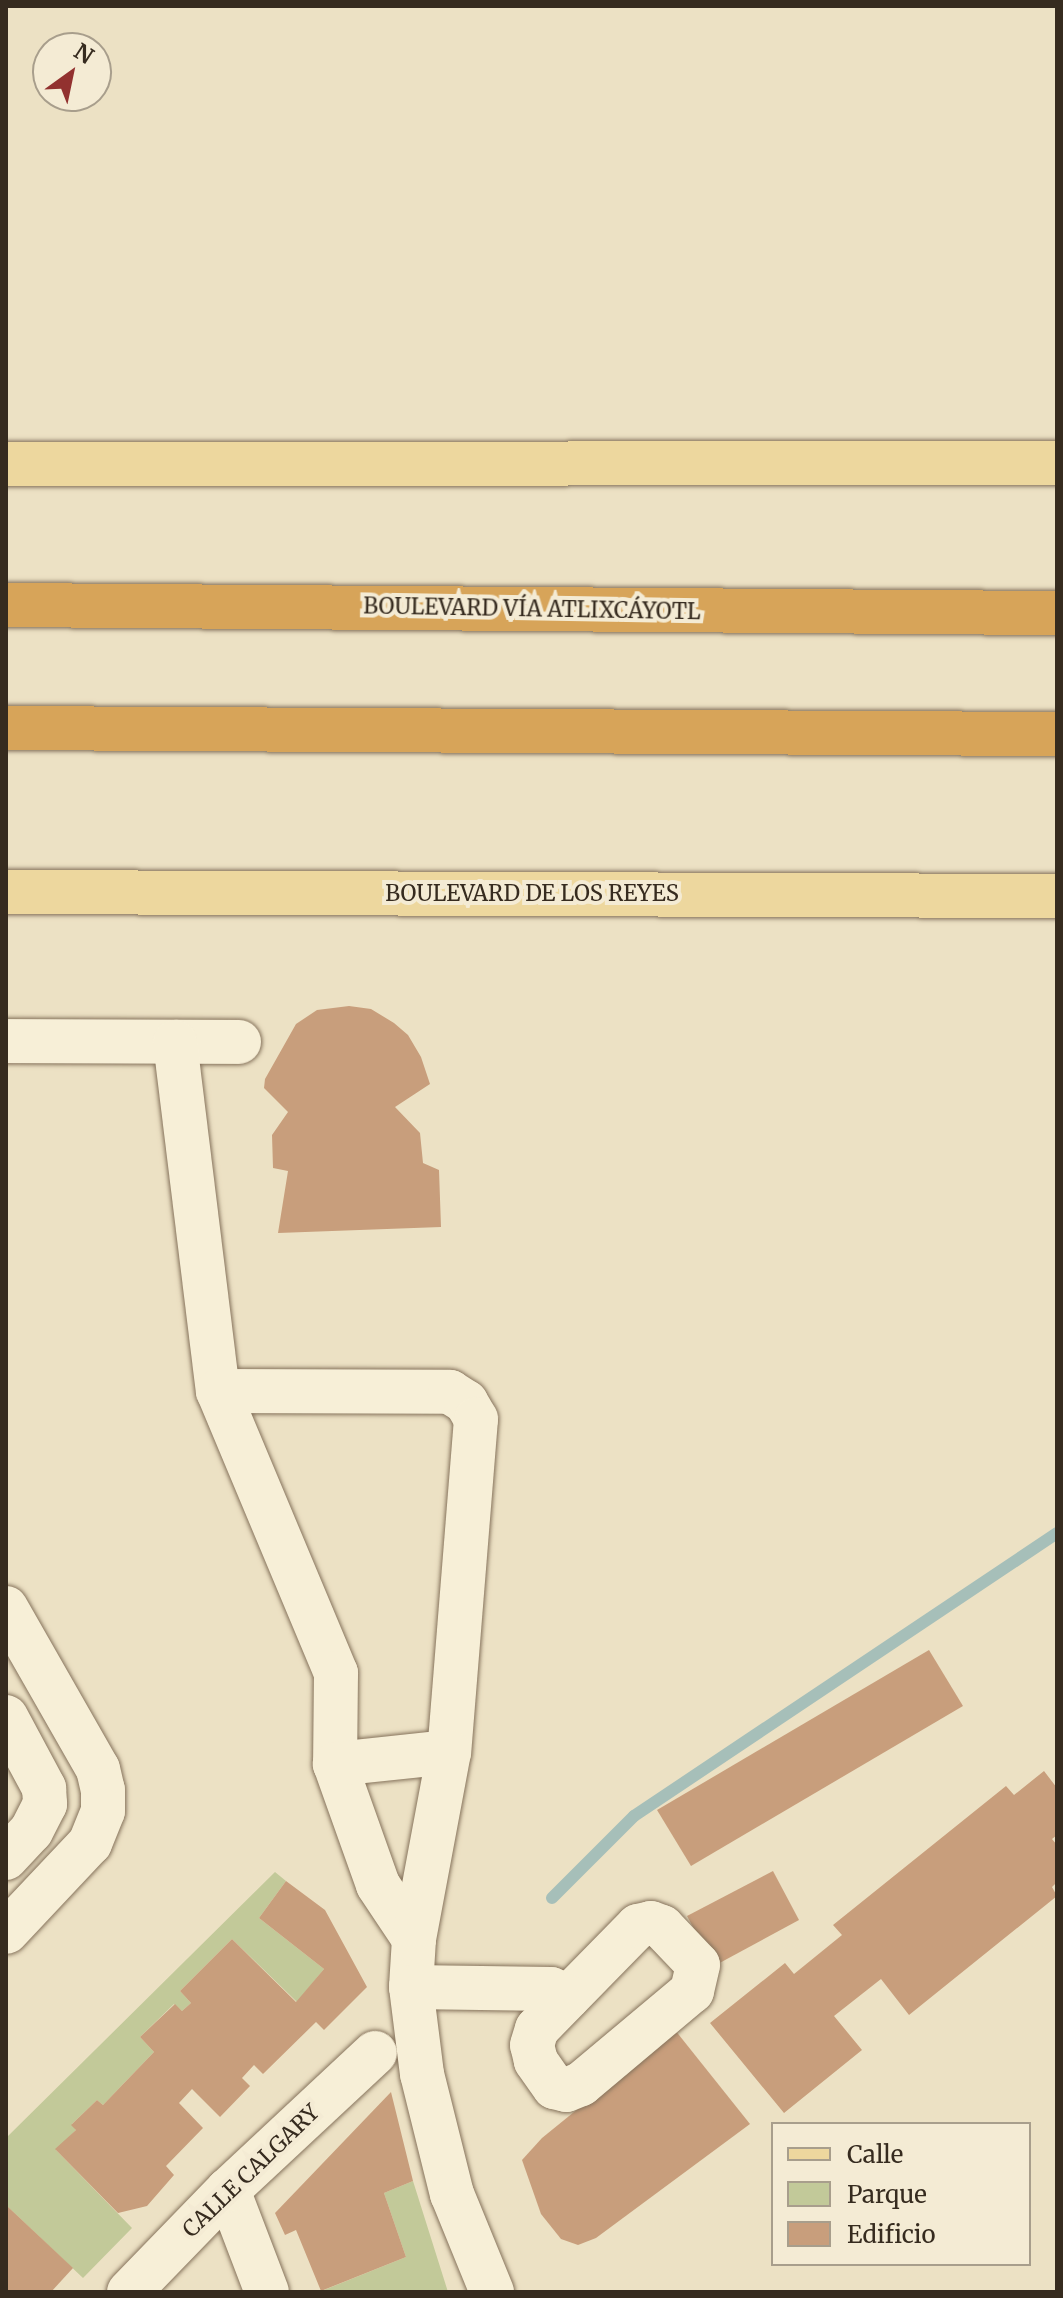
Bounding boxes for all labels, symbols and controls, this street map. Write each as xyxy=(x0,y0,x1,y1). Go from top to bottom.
north arrow xyxy=(32,32,112,112)
text: N xyxy=(69,37,99,70)
street label: BOULEVARD VÍA ATLIXCÁYOTL xyxy=(363,593,701,625)
street label: BOULEVARD DE LOS REYES xyxy=(385,881,679,907)
street label: CALLE CALGARY xyxy=(177,2099,325,2243)
legend xyxy=(771,2122,1031,2266)
text: Calle xyxy=(847,2139,903,2170)
text: Parque xyxy=(847,2179,927,2210)
text: Edificio xyxy=(847,2219,935,2250)

